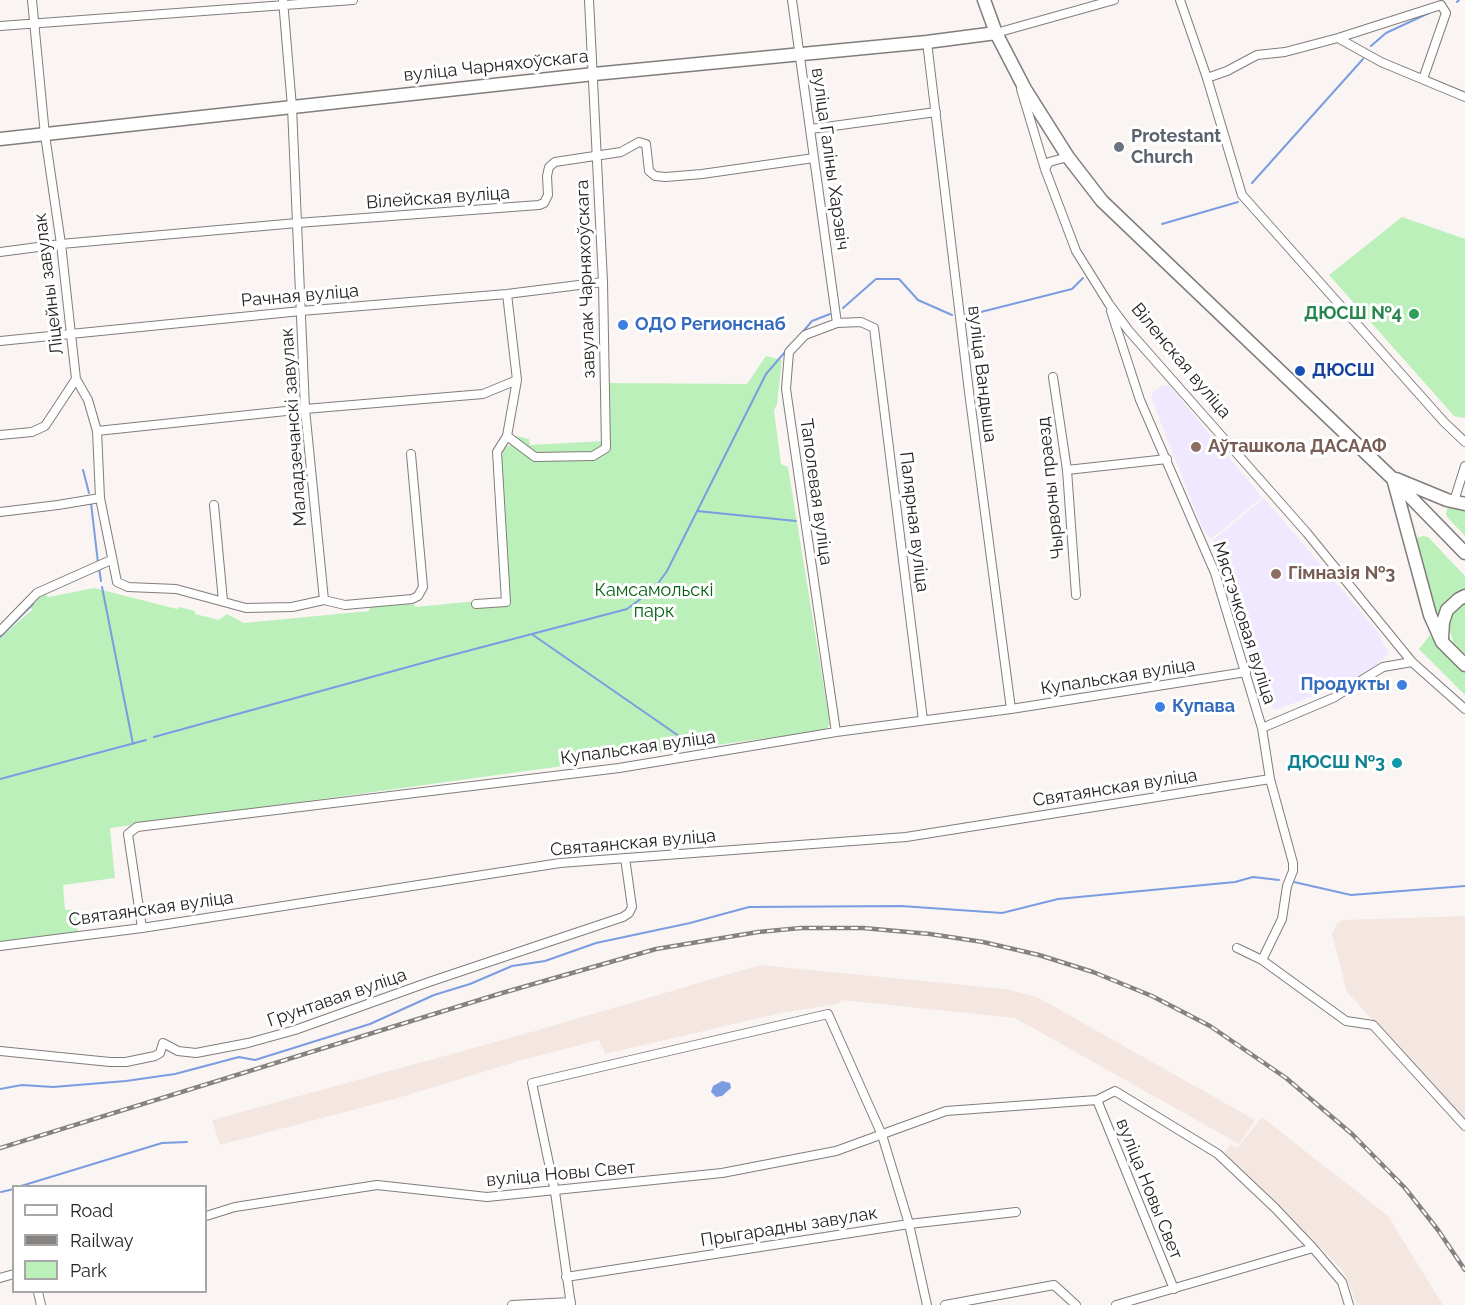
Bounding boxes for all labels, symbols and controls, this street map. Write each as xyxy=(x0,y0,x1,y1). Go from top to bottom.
street label: вуліца Чарняхоўскага xyxy=(403,46,589,86)
street label: вуліца Галіны Харэвіч xyxy=(807,66,853,252)
place label: Protestant Church xyxy=(1131,126,1221,168)
marker: Protestant Church xyxy=(1112,140,1126,154)
street label: завулак Чарняхоўскага xyxy=(572,179,600,379)
street label: Вілейская вуліца xyxy=(365,182,511,214)
street label: Ліцейны завулак xyxy=(30,212,68,356)
street label: Рачная вуліца xyxy=(240,280,360,312)
street label: Віленская вуліца xyxy=(1126,299,1236,423)
place label: ДЮСШ №4 xyxy=(1304,303,1402,325)
street label: вуліца Вандыша xyxy=(963,304,1001,444)
marker: ДЮСШ №4 xyxy=(1407,307,1421,321)
place label: ОДО Регионснаб xyxy=(635,314,786,336)
marker: ОДО Регионснаб xyxy=(616,318,630,332)
street label: Маладзечанскі завулак xyxy=(276,327,312,527)
place label: ДЮСШ xyxy=(1312,360,1375,382)
marker: ДЮСШ xyxy=(1293,364,1307,378)
street label: Чырвоны праезд xyxy=(1033,416,1069,560)
street label: Таполевая вуліца xyxy=(795,417,837,567)
place label: Аўташкола ДАСААФ xyxy=(1208,436,1387,458)
marker: Аўташкола ДАСААФ xyxy=(1189,440,1203,454)
street label: Палярная вуліца xyxy=(895,451,933,593)
street label: Мястэчковая вуліца xyxy=(1208,539,1280,707)
place label: Гімназія №3 xyxy=(1288,563,1395,585)
marker: Гімназія №3 xyxy=(1269,567,1283,581)
park label: Камсамольскі парк xyxy=(594,580,714,622)
street label: Купальская вуліца xyxy=(1039,654,1197,700)
place label: Продукты xyxy=(1300,674,1390,696)
marker: Продукты xyxy=(1395,678,1409,692)
place label: Купава xyxy=(1172,696,1235,718)
marker: Купава xyxy=(1153,700,1167,714)
street label: Купальская вуліца xyxy=(559,726,717,770)
place label: ДЮСШ №3 xyxy=(1287,752,1385,774)
marker: ДЮСШ №3 xyxy=(1390,756,1404,770)
street label: Святаянская вуліца xyxy=(1031,764,1199,812)
street label: Святаянская вуліца xyxy=(549,825,717,861)
street label: Святаянская вуліца xyxy=(67,887,235,931)
street label: Грунтавая вуліца xyxy=(265,964,409,1032)
street label: вуліца Новы Свет xyxy=(1111,1116,1187,1262)
street label: вуліца Новы Свет xyxy=(485,1157,637,1191)
legend xyxy=(12,1185,207,1293)
text: Road xyxy=(70,1200,113,1221)
street label: Прыгарадны завулак xyxy=(699,1202,879,1252)
text: Railway xyxy=(70,1230,134,1251)
text: Park xyxy=(70,1260,107,1281)

